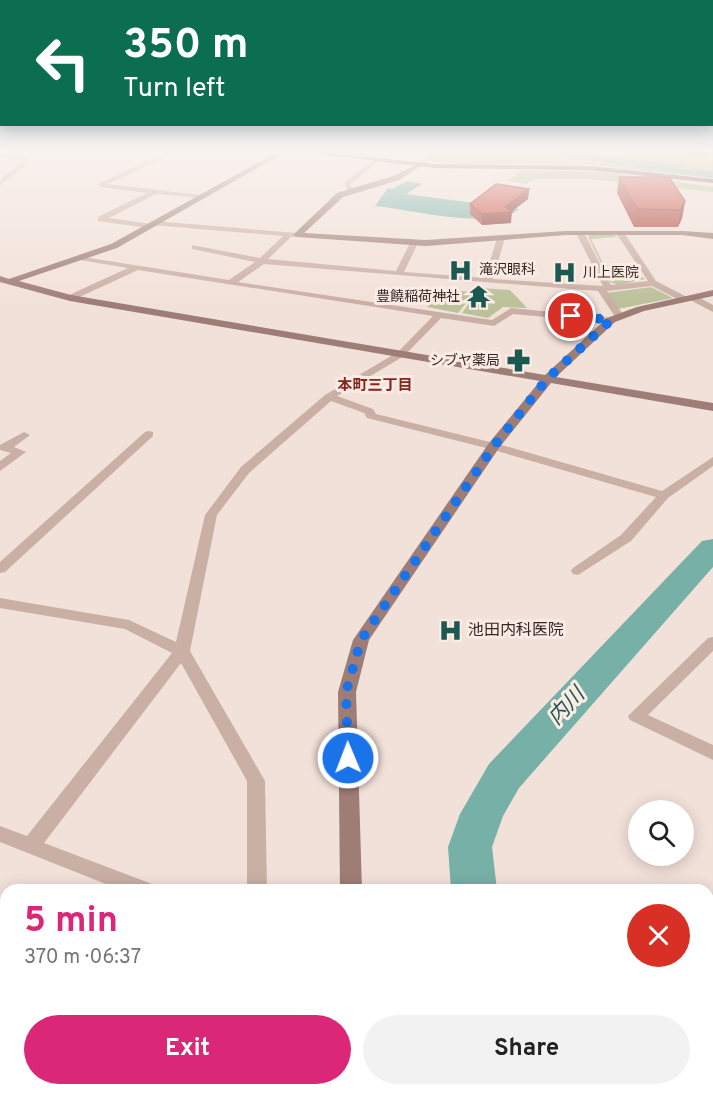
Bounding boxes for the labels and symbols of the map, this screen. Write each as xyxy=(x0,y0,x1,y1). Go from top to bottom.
hospital icon: 滝沢眼科 xyxy=(448,257,474,283)
hospital icon: 川上医院 xyxy=(552,260,578,286)
place label: 滝沢眼科 xyxy=(479,262,535,279)
place label: 川上医院 xyxy=(583,265,639,282)
temple icon: 豊饒稲荷神社 xyxy=(465,284,491,310)
place label: 豊饒稲荷神社 xyxy=(376,289,460,306)
pin xyxy=(545,290,596,341)
pharmacy icon: シブヤ薬局 xyxy=(505,348,531,374)
place label: シブヤ薬局 xyxy=(430,352,500,370)
district label: 本町三丁目 xyxy=(337,377,413,396)
hospital icon: 池田内科医院 xyxy=(437,618,463,644)
place label: 池田内科医院 xyxy=(468,621,564,641)
water label: 内川 xyxy=(543,681,593,732)
position arrow xyxy=(316,726,380,790)

